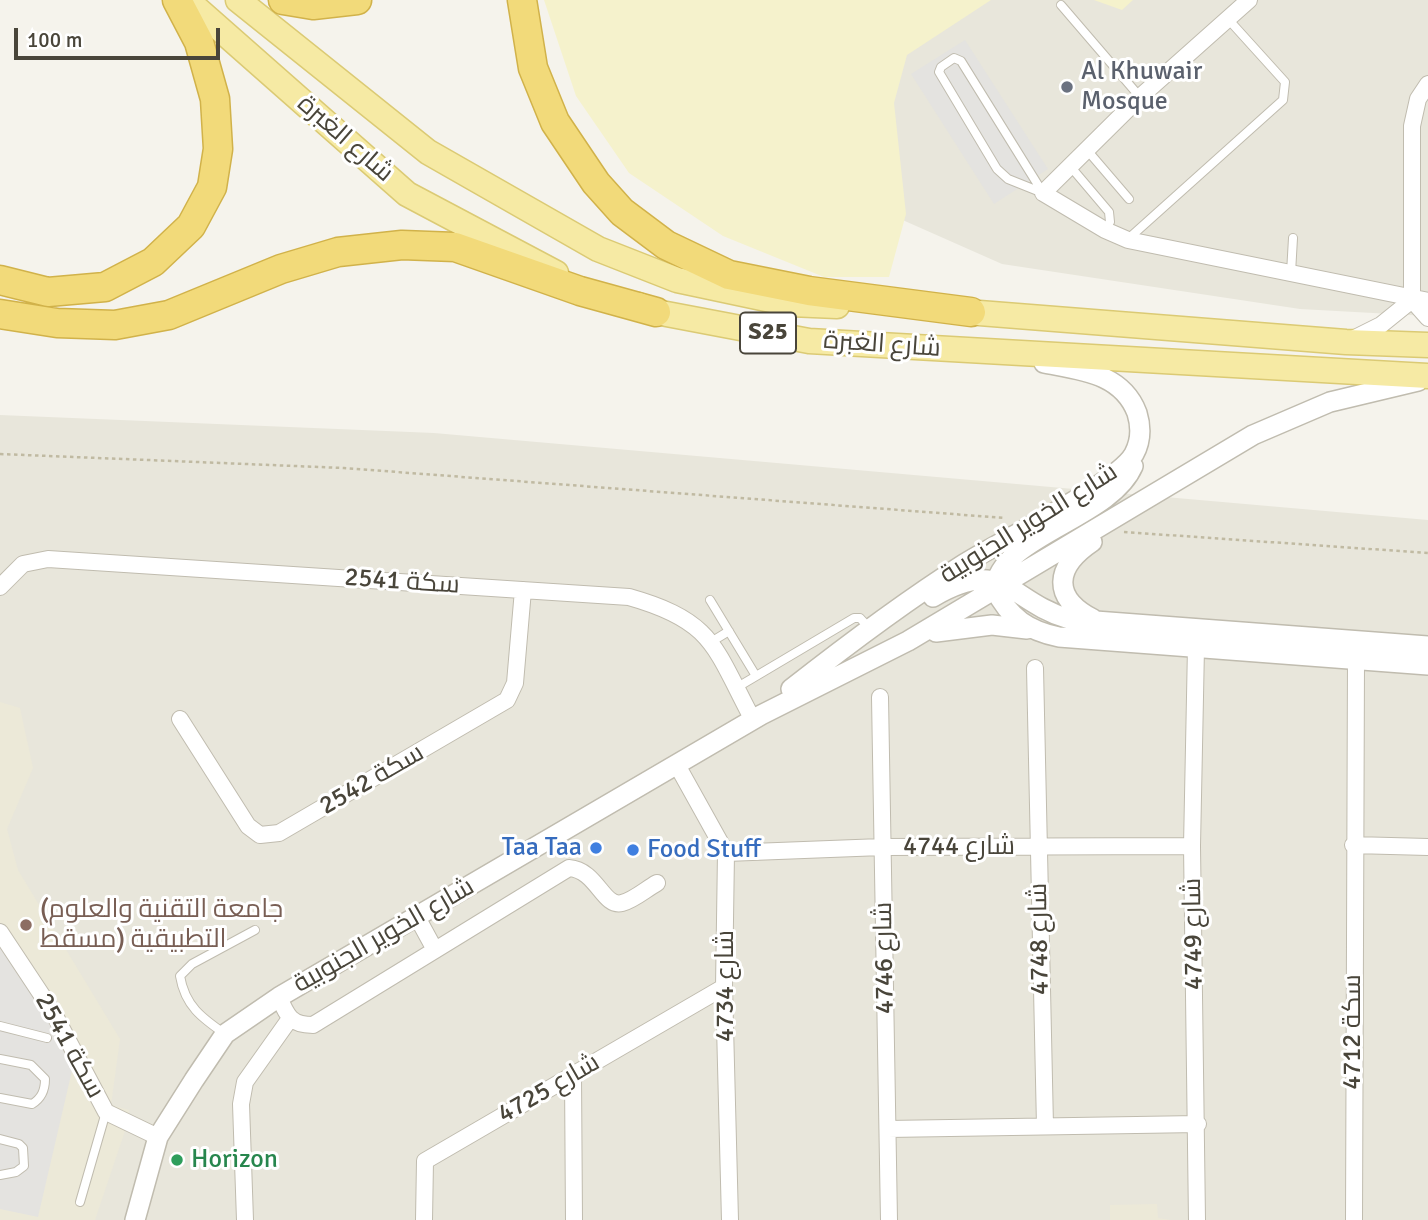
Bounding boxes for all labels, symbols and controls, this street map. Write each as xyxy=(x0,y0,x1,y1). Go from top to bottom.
scale bar xyxy=(18,14,224,58)
text: 100 m xyxy=(27,27,82,53)
place label: Al Khuwair Mosque xyxy=(1081,56,1202,118)
marker: Al Khuwair Mosque xyxy=(1059,79,1075,95)
street label: شارع الغبرة xyxy=(290,89,400,189)
road number: S25 xyxy=(740,312,796,354)
street label: شارع الغبرة xyxy=(822,325,942,365)
street label: شارع الخوير الجنوبية xyxy=(934,457,1124,591)
street label: سكة 2541 xyxy=(343,562,461,602)
street label: سكة 2542 xyxy=(314,738,430,822)
street label: 4744 شارع xyxy=(903,831,1015,863)
place label: Taa Taa xyxy=(502,832,582,864)
place label: Food Stuff xyxy=(647,834,761,866)
marker: Taa Taa xyxy=(588,840,604,856)
marker: Food Stuff xyxy=(625,842,641,858)
street label: شارع الخوير الجنوبية xyxy=(288,872,480,1000)
street label: 4749 شارع xyxy=(1177,878,1211,990)
street label: 4748 شارع xyxy=(1023,883,1057,995)
place label: (جامعة التقنية والعلوم التطبيقية (مسقط xyxy=(40,894,283,956)
street label: 4746 شارع xyxy=(868,902,902,1014)
marker: (جامعة التقنية والعلوم التطبيقية (مسقط xyxy=(18,917,34,933)
street label: 4734 شارع xyxy=(710,930,742,1042)
street label: سكة 4712 xyxy=(1337,974,1369,1090)
street label: سكة 2541 xyxy=(27,988,111,1104)
street label: 4725 شارع xyxy=(493,1047,605,1131)
place label: Horizon xyxy=(191,1144,278,1176)
marker: Horizon xyxy=(169,1152,185,1168)

